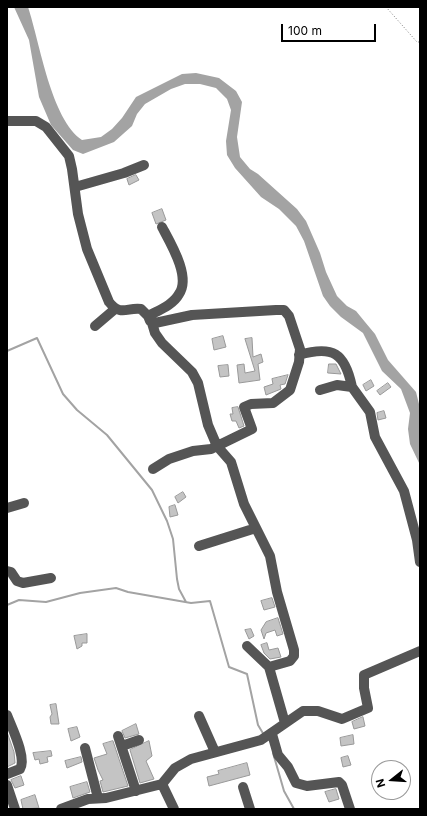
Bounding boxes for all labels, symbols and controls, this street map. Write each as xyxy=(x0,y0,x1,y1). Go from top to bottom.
scale bar xyxy=(283,16,378,42)
text: 100 m xyxy=(288,23,322,38)
north arrow xyxy=(371,760,411,800)
text: N xyxy=(373,777,388,789)

